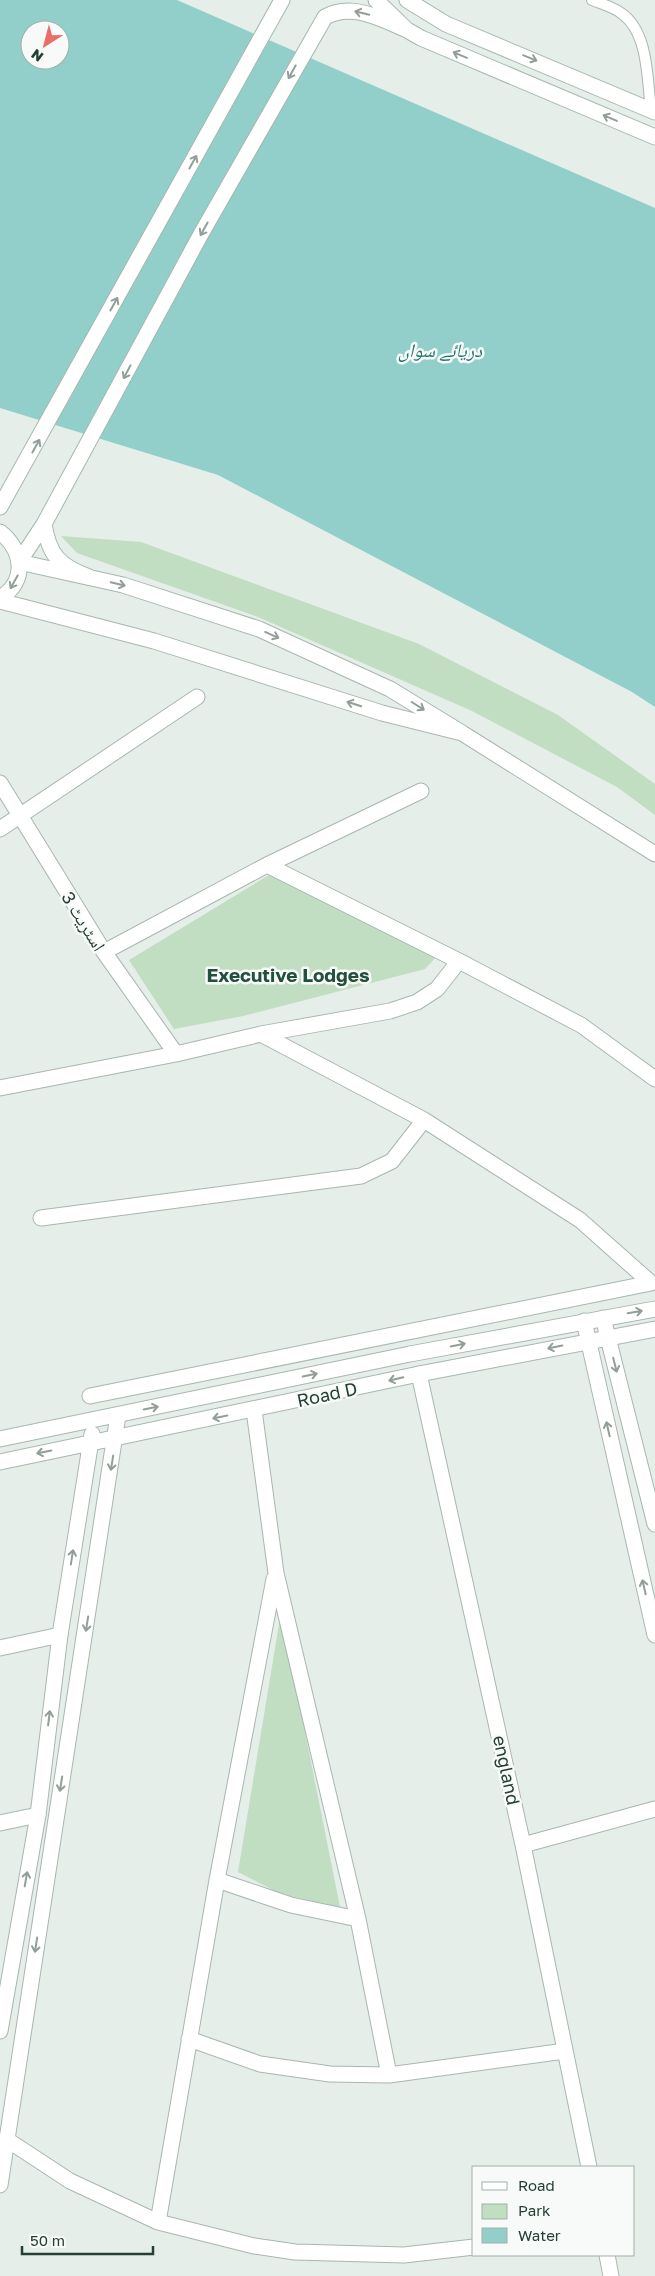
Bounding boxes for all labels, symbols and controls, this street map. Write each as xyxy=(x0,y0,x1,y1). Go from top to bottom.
one-way arrow xyxy=(354,8,370,17)
north arrow xyxy=(20,20,70,70)
text: N xyxy=(28,46,46,66)
one-way arrow xyxy=(453,49,468,59)
one-way arrow xyxy=(522,54,537,63)
one-way arrow xyxy=(287,64,297,78)
one-way arrow xyxy=(603,113,618,122)
one-way arrow xyxy=(189,155,199,169)
one-way arrow xyxy=(199,221,209,236)
one-way arrow xyxy=(110,297,120,311)
water label: دریائے سواں xyxy=(398,338,482,362)
one-way arrow xyxy=(121,364,131,378)
one-way arrow xyxy=(31,439,41,453)
one-way arrow xyxy=(9,575,19,590)
one-way arrow xyxy=(110,580,126,589)
one-way arrow xyxy=(264,631,279,641)
one-way arrow xyxy=(346,699,362,709)
one-way arrow xyxy=(411,701,425,711)
street label: اسٹریٹ 3 xyxy=(57,887,111,955)
district label: Executive Lodges xyxy=(206,963,370,986)
one-way arrow xyxy=(626,1307,642,1317)
one-way arrow xyxy=(449,1340,465,1350)
one-way arrow xyxy=(548,1343,564,1353)
one-way arrow xyxy=(611,1356,620,1372)
one-way arrow xyxy=(301,1370,317,1379)
one-way arrow xyxy=(389,1375,405,1384)
street label: Road D xyxy=(295,1377,359,1411)
one-way arrow xyxy=(142,1403,158,1412)
one-way arrow xyxy=(212,1412,228,1422)
one-way arrow xyxy=(603,1422,612,1438)
one-way arrow xyxy=(36,1448,52,1458)
one-way arrow xyxy=(106,1455,116,1471)
one-way arrow xyxy=(68,1550,78,1566)
one-way arrow xyxy=(639,1580,648,1596)
one-way arrow xyxy=(81,1615,91,1631)
one-way arrow xyxy=(44,1711,54,1727)
street label: england xyxy=(489,1733,525,1807)
one-way arrow xyxy=(56,1776,66,1792)
one-way arrow xyxy=(22,1871,32,1887)
one-way arrow xyxy=(31,1936,41,1952)
legend xyxy=(472,2166,635,2256)
text: Road xyxy=(518,2176,555,2194)
text: Park xyxy=(518,2201,551,2219)
scale bar xyxy=(22,2224,154,2256)
text: Water xyxy=(518,2226,561,2244)
text: 50 m xyxy=(30,2231,65,2249)

